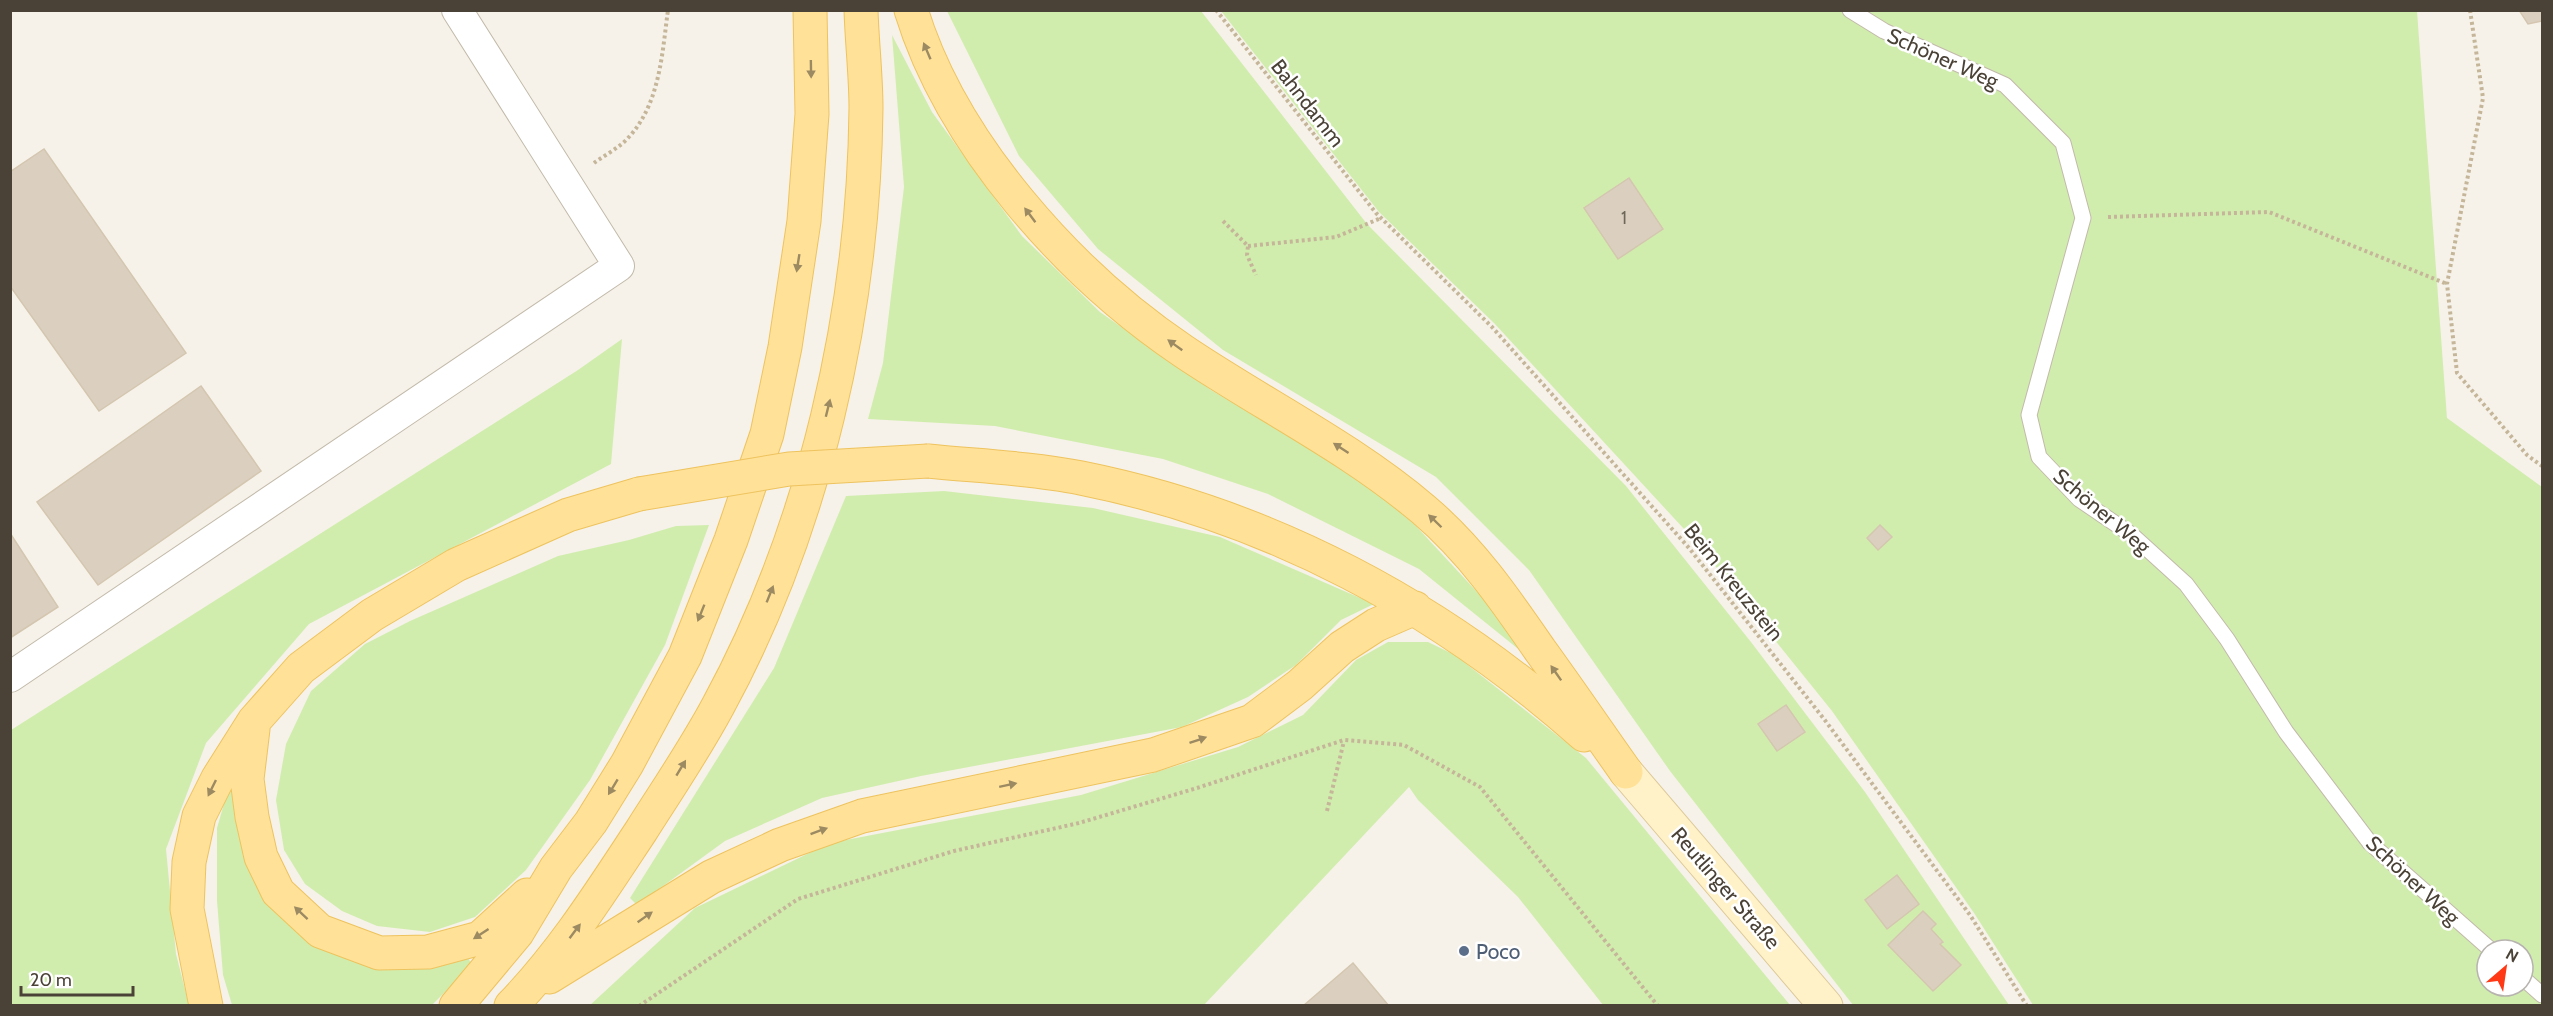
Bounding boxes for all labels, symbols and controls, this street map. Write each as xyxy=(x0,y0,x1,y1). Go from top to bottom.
street label: Schöner Weg xyxy=(1884,22,2003,94)
one-way arrow xyxy=(922,42,931,60)
street label: Bahndamm xyxy=(1266,54,1350,152)
one-way arrow xyxy=(806,59,816,78)
house number: 1 xyxy=(1621,207,1627,229)
one-way arrow xyxy=(1025,208,1037,223)
one-way arrow xyxy=(793,254,802,273)
one-way arrow xyxy=(1167,340,1182,352)
one-way arrow xyxy=(823,399,833,418)
one-way arrow xyxy=(1333,443,1349,454)
street label: Schöner Weg xyxy=(2048,463,2156,559)
one-way arrow xyxy=(1428,514,1442,528)
street label: Beim Kreuzstein xyxy=(1679,518,1789,646)
one-way arrow xyxy=(765,585,775,603)
one-way arrow xyxy=(696,605,706,623)
one-way arrow xyxy=(1550,665,1562,681)
one-way arrow xyxy=(1189,734,1207,744)
one-way arrow xyxy=(675,760,686,776)
one-way arrow xyxy=(607,779,618,795)
one-way arrow xyxy=(208,780,217,797)
one-way arrow xyxy=(999,780,1018,789)
street label: Reutlinger Straße xyxy=(1666,822,1786,954)
one-way arrow xyxy=(810,826,828,835)
street label: Schöner Weg xyxy=(2361,830,2465,930)
one-way arrow xyxy=(294,907,309,920)
one-way arrow xyxy=(636,911,652,923)
one-way arrow xyxy=(569,924,581,939)
one-way arrow xyxy=(473,928,490,939)
north arrow xyxy=(2475,938,2535,998)
place label: Poco xyxy=(1476,939,1520,964)
marker: Poco xyxy=(1457,944,1471,958)
text: N xyxy=(2502,944,2522,966)
scale bar xyxy=(21,959,134,997)
text: 20 m xyxy=(30,969,72,991)

